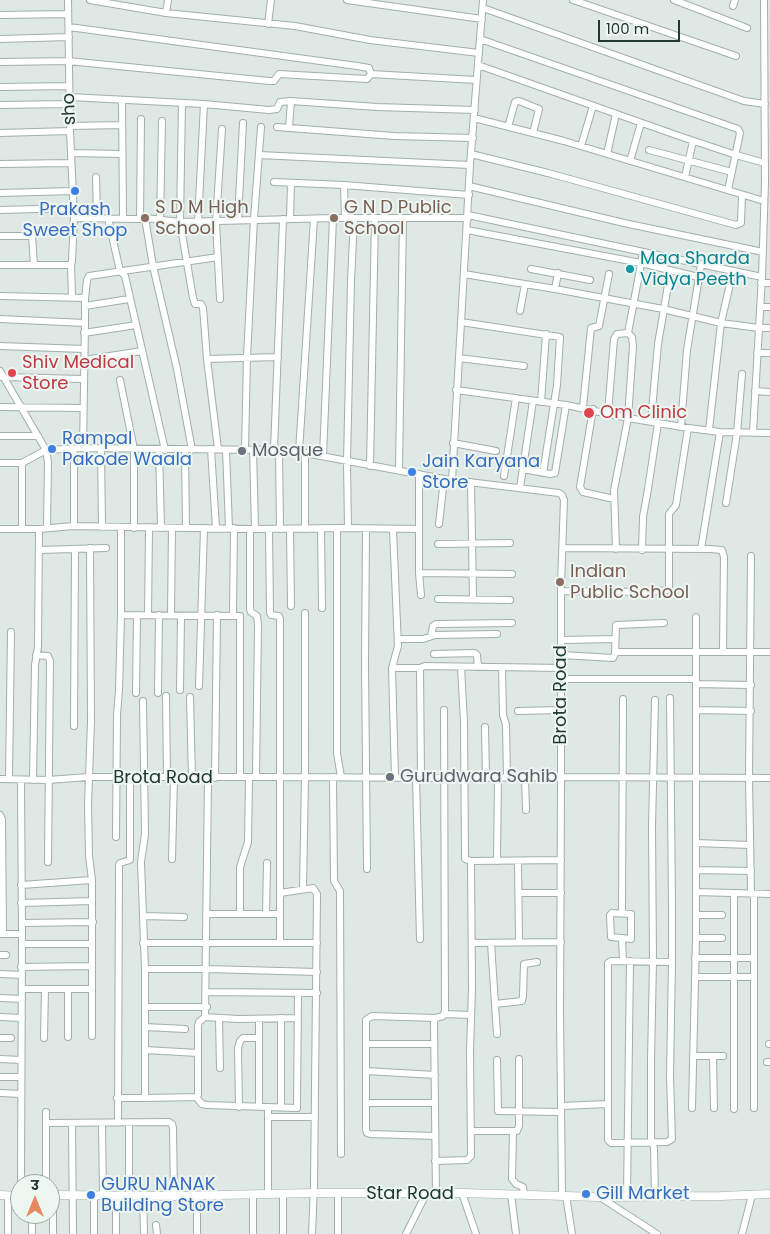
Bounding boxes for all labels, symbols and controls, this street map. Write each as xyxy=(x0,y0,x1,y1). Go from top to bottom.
scale bar xyxy=(600,10,682,42)
text: 100 m xyxy=(606,18,649,39)
street label: sho xyxy=(59,92,81,126)
marker: Prakash Sweet Shop xyxy=(69,185,81,197)
place label: S D M High School xyxy=(155,197,249,240)
place label: G N D Public School xyxy=(344,197,452,240)
place label: Prakash Sweet Shop xyxy=(23,199,127,242)
marker: S D M High School xyxy=(139,212,151,224)
marker: G N D Public School xyxy=(328,212,340,224)
place label: Maa Sharda Vidya Peeth xyxy=(640,248,750,290)
marker: Maa Sharda Vidya Peeth xyxy=(624,263,636,275)
place label: Shiv Medical Store xyxy=(22,352,134,394)
marker: Shiv Medical Store xyxy=(6,367,18,379)
place label: Om Clinic xyxy=(600,402,687,424)
marker: Om Clinic xyxy=(582,406,596,420)
place label: Rampal Pakode Waala xyxy=(62,428,192,470)
place label: Mosque xyxy=(252,440,323,462)
marker: Rampal Pakode Waala xyxy=(46,443,58,455)
marker: Mosque xyxy=(236,445,248,457)
place label: Jain Karyana Store xyxy=(422,451,540,494)
marker: Jain Karyana Store xyxy=(406,466,418,478)
place label: Indian Public School xyxy=(570,561,689,604)
marker: Indian Public School xyxy=(554,576,566,588)
street label: Brota Road xyxy=(550,645,572,745)
place label: Gurudwara Sahib xyxy=(400,766,557,788)
street label: Brota Road xyxy=(113,767,213,789)
marker: Gurudwara Sahib xyxy=(384,771,396,783)
north arrow xyxy=(10,1174,60,1224)
place label: GURU NANAK Building Store xyxy=(101,1174,224,1216)
text: उ xyxy=(31,1175,39,1195)
street label: Star Road xyxy=(366,1183,454,1205)
place label: Gill Market xyxy=(596,1183,689,1205)
marker: Gill Market xyxy=(580,1188,592,1200)
marker: GURU NANAK Building Store xyxy=(85,1189,97,1201)

